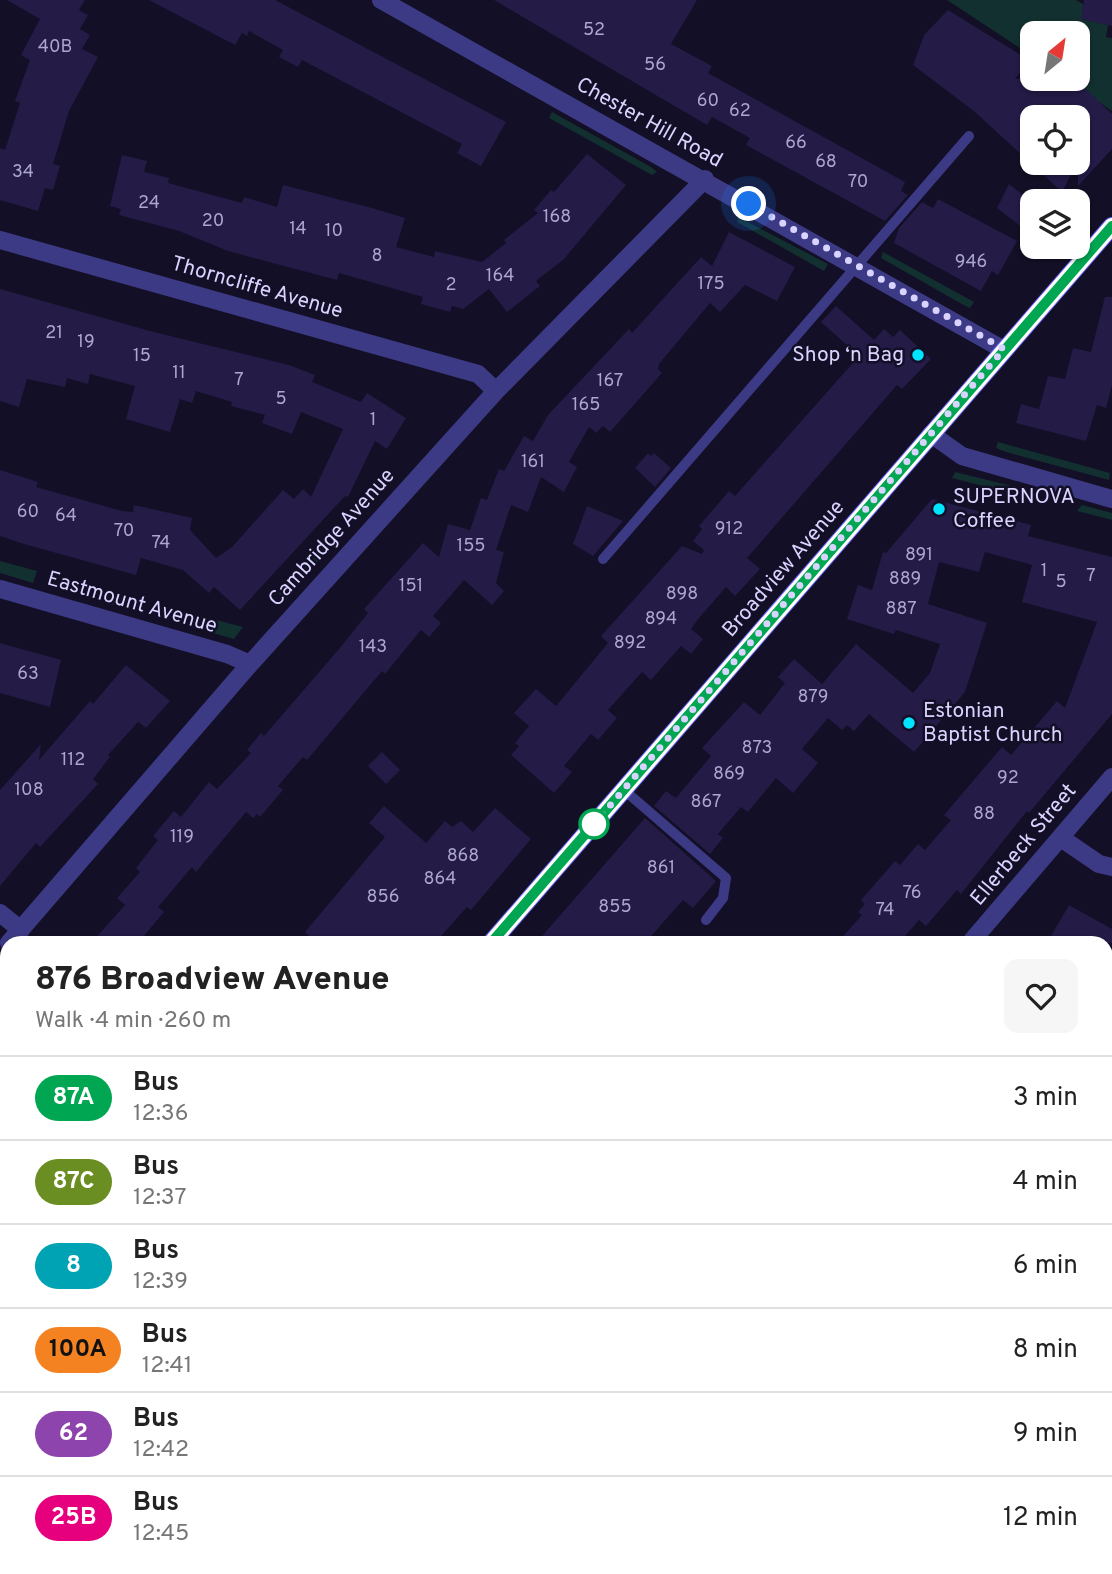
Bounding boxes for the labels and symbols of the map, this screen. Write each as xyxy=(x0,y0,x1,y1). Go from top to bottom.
house number: 52 xyxy=(583,19,605,42)
north arrow xyxy=(1020,21,1090,91)
house number: 40B xyxy=(38,36,72,59)
house number: 56 xyxy=(644,54,666,77)
street label: Chester Hill Road xyxy=(571,72,727,174)
house number: 60 xyxy=(697,90,719,113)
house number: 62 xyxy=(729,100,751,123)
house number: 66 xyxy=(785,132,807,155)
house number: 68 xyxy=(815,151,837,174)
house number: 34 xyxy=(12,161,34,184)
house number: 70 xyxy=(848,171,868,194)
your location xyxy=(731,186,766,221)
house number: 24 xyxy=(138,192,160,215)
house number: 168 xyxy=(543,206,571,229)
house number: 20 xyxy=(202,210,224,233)
house number: 14 xyxy=(289,218,307,241)
house number: 10 xyxy=(325,220,343,243)
house number: 8 xyxy=(372,245,383,268)
street label: Thorncliffe Avenue xyxy=(168,251,346,325)
house number: 946 xyxy=(955,251,987,274)
house number: 164 xyxy=(486,265,514,288)
house number: 175 xyxy=(697,273,725,296)
house number: 2 xyxy=(445,274,457,297)
house number: 21 xyxy=(45,322,63,345)
house number: 19 xyxy=(77,331,95,354)
place label: Shop ‘n Bag xyxy=(792,342,904,369)
house number: 15 xyxy=(133,345,151,368)
marker: Shop ‘n Bag xyxy=(910,347,926,363)
house number: 11 xyxy=(172,362,186,385)
house number: 7 xyxy=(234,369,244,392)
house number: 167 xyxy=(597,370,623,393)
house number: 5 xyxy=(275,388,287,411)
house number: 165 xyxy=(572,394,600,417)
house number: 1 xyxy=(370,409,376,432)
house number: 161 xyxy=(521,451,545,474)
street label: Cambridge Avenue xyxy=(263,463,401,613)
place label: SUPERNOVA Coffee xyxy=(953,484,1075,535)
street label: Broadview Avenue xyxy=(717,495,851,643)
house number: 60 xyxy=(17,501,39,524)
marker: SUPERNOVA Coffee xyxy=(931,501,947,517)
house number: 64 xyxy=(55,505,77,528)
house number: 912 xyxy=(715,518,743,541)
house number: 70 xyxy=(114,520,134,543)
house number: 74 xyxy=(152,532,170,555)
house number: 155 xyxy=(456,535,486,558)
house number: 891 xyxy=(905,544,933,567)
house number: 1 xyxy=(1041,560,1047,583)
house number: 7 xyxy=(1086,565,1096,588)
street label: Eastmount Avenue xyxy=(44,566,220,640)
house number: 889 xyxy=(889,568,921,591)
house number: 5 xyxy=(1055,571,1067,594)
house number: 151 xyxy=(399,575,423,598)
house number: 898 xyxy=(666,583,698,606)
house number: 887 xyxy=(885,598,917,621)
house number: 894 xyxy=(645,608,677,631)
house number: 892 xyxy=(614,632,646,655)
house number: 143 xyxy=(359,636,387,659)
house number: 63 xyxy=(17,663,39,686)
house number: 879 xyxy=(798,686,828,709)
place label: Estonian Baptist Church xyxy=(923,698,1063,749)
marker: Estonian Baptist Church xyxy=(901,715,917,731)
house number: 873 xyxy=(742,737,772,760)
house number: 112 xyxy=(61,749,85,772)
house number: 869 xyxy=(713,763,745,786)
house number: 92 xyxy=(997,767,1019,790)
street label: Ellerbeck Street xyxy=(965,778,1083,912)
house number: 108 xyxy=(14,779,44,802)
house number: 867 xyxy=(691,791,721,814)
house number: 88 xyxy=(973,803,995,826)
unlabelled marker xyxy=(579,809,609,839)
house number: 119 xyxy=(170,826,194,849)
house number: 868 xyxy=(447,845,479,868)
house number: 861 xyxy=(647,857,675,880)
house number: 864 xyxy=(424,868,456,891)
house number: 76 xyxy=(902,882,922,905)
house number: 856 xyxy=(367,886,399,909)
house number: 855 xyxy=(598,896,632,919)
house number: 74 xyxy=(876,899,894,922)

